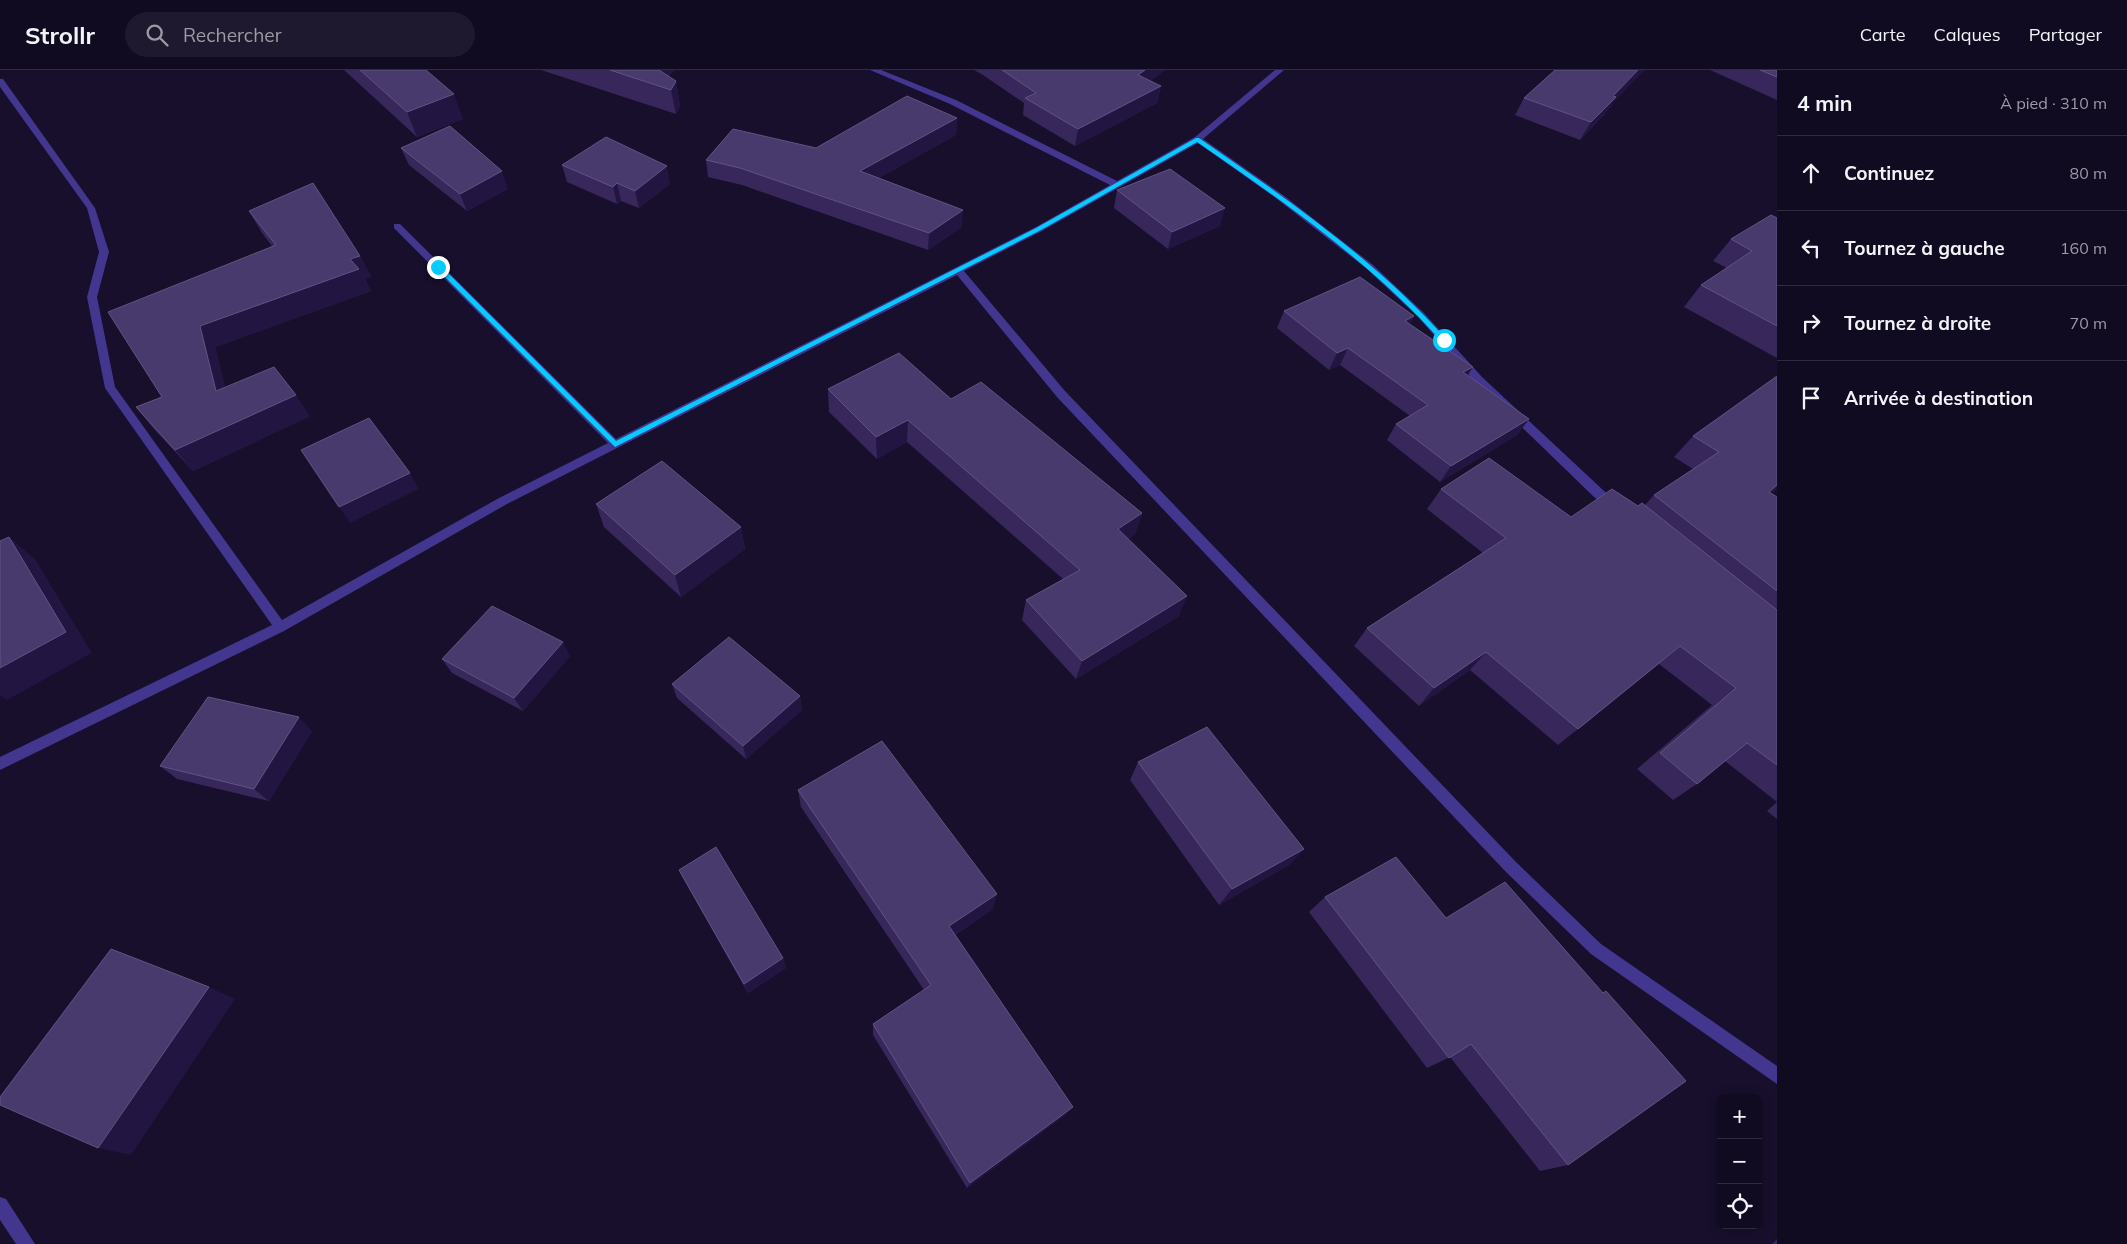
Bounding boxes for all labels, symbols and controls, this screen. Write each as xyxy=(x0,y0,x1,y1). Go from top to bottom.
search box xyxy=(125,12,475,57)
text: Strollr xyxy=(25,20,95,50)
icon: search xyxy=(143,21,171,49)
text: Rechercher xyxy=(183,23,282,47)
text: Carte xyxy=(1860,23,1906,46)
text: Calques xyxy=(1934,23,2001,46)
text: Partager xyxy=(2029,23,2102,46)
text: 4 min xyxy=(1797,90,1852,116)
text: À pied · 310 m xyxy=(2000,93,2107,113)
icon: ahead xyxy=(1797,159,1825,187)
text: Continuez xyxy=(1844,161,1934,185)
text: 80 m xyxy=(2070,163,2107,183)
icon: left xyxy=(1797,234,1825,262)
text: Tournez à gauche xyxy=(1844,236,2005,260)
text: 160 m xyxy=(2060,238,2107,258)
route end xyxy=(427,256,450,279)
icon: right xyxy=(1797,309,1825,337)
text: Tournez à droite xyxy=(1844,311,1991,335)
text: 70 m xyxy=(2070,313,2107,333)
route start xyxy=(1433,329,1456,352)
icon: arrive xyxy=(1797,384,1825,412)
text: Arrivée à destination xyxy=(1844,386,2033,410)
map controls xyxy=(1717,1094,1762,1229)
button: + xyxy=(1717,1094,1762,1139)
button: − xyxy=(1717,1139,1762,1184)
button: locate xyxy=(1717,1184,1762,1229)

